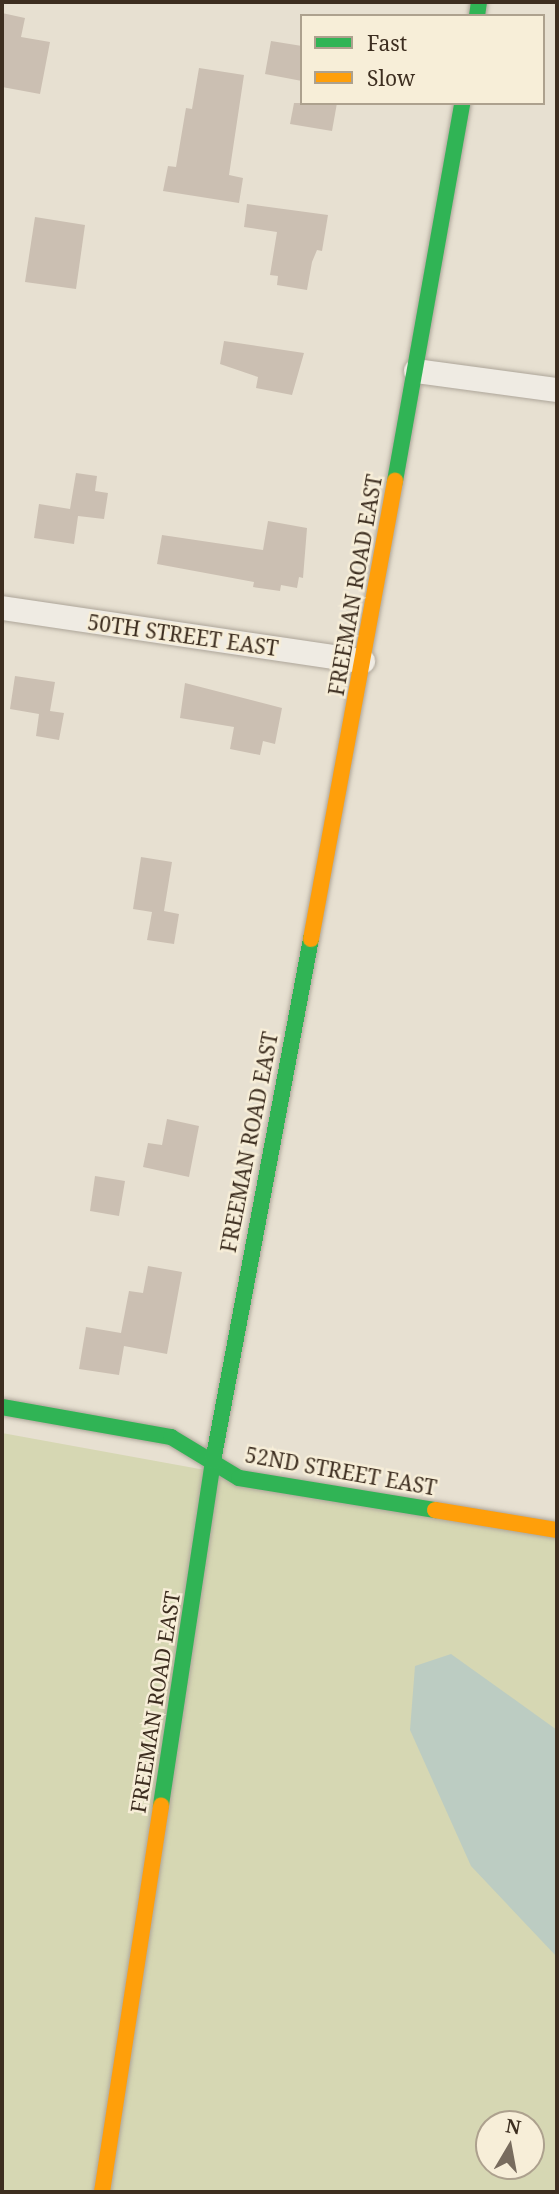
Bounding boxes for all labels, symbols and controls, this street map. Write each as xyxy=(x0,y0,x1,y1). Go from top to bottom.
legend xyxy=(300,14,545,105)
text: Fast xyxy=(367,29,407,57)
text: Slow xyxy=(367,64,415,92)
street label: FREEMAN ROAD EAST xyxy=(323,472,387,698)
street label: 50TH STREET EAST xyxy=(86,609,280,661)
street label: FREEMAN ROAD EAST xyxy=(215,1030,283,1254)
street label: 52ND STREET EAST xyxy=(243,1442,439,1500)
street label: FREEMAN ROAD EAST xyxy=(125,1589,185,1815)
north arrow xyxy=(475,2110,545,2180)
text: N xyxy=(504,2112,523,2140)

